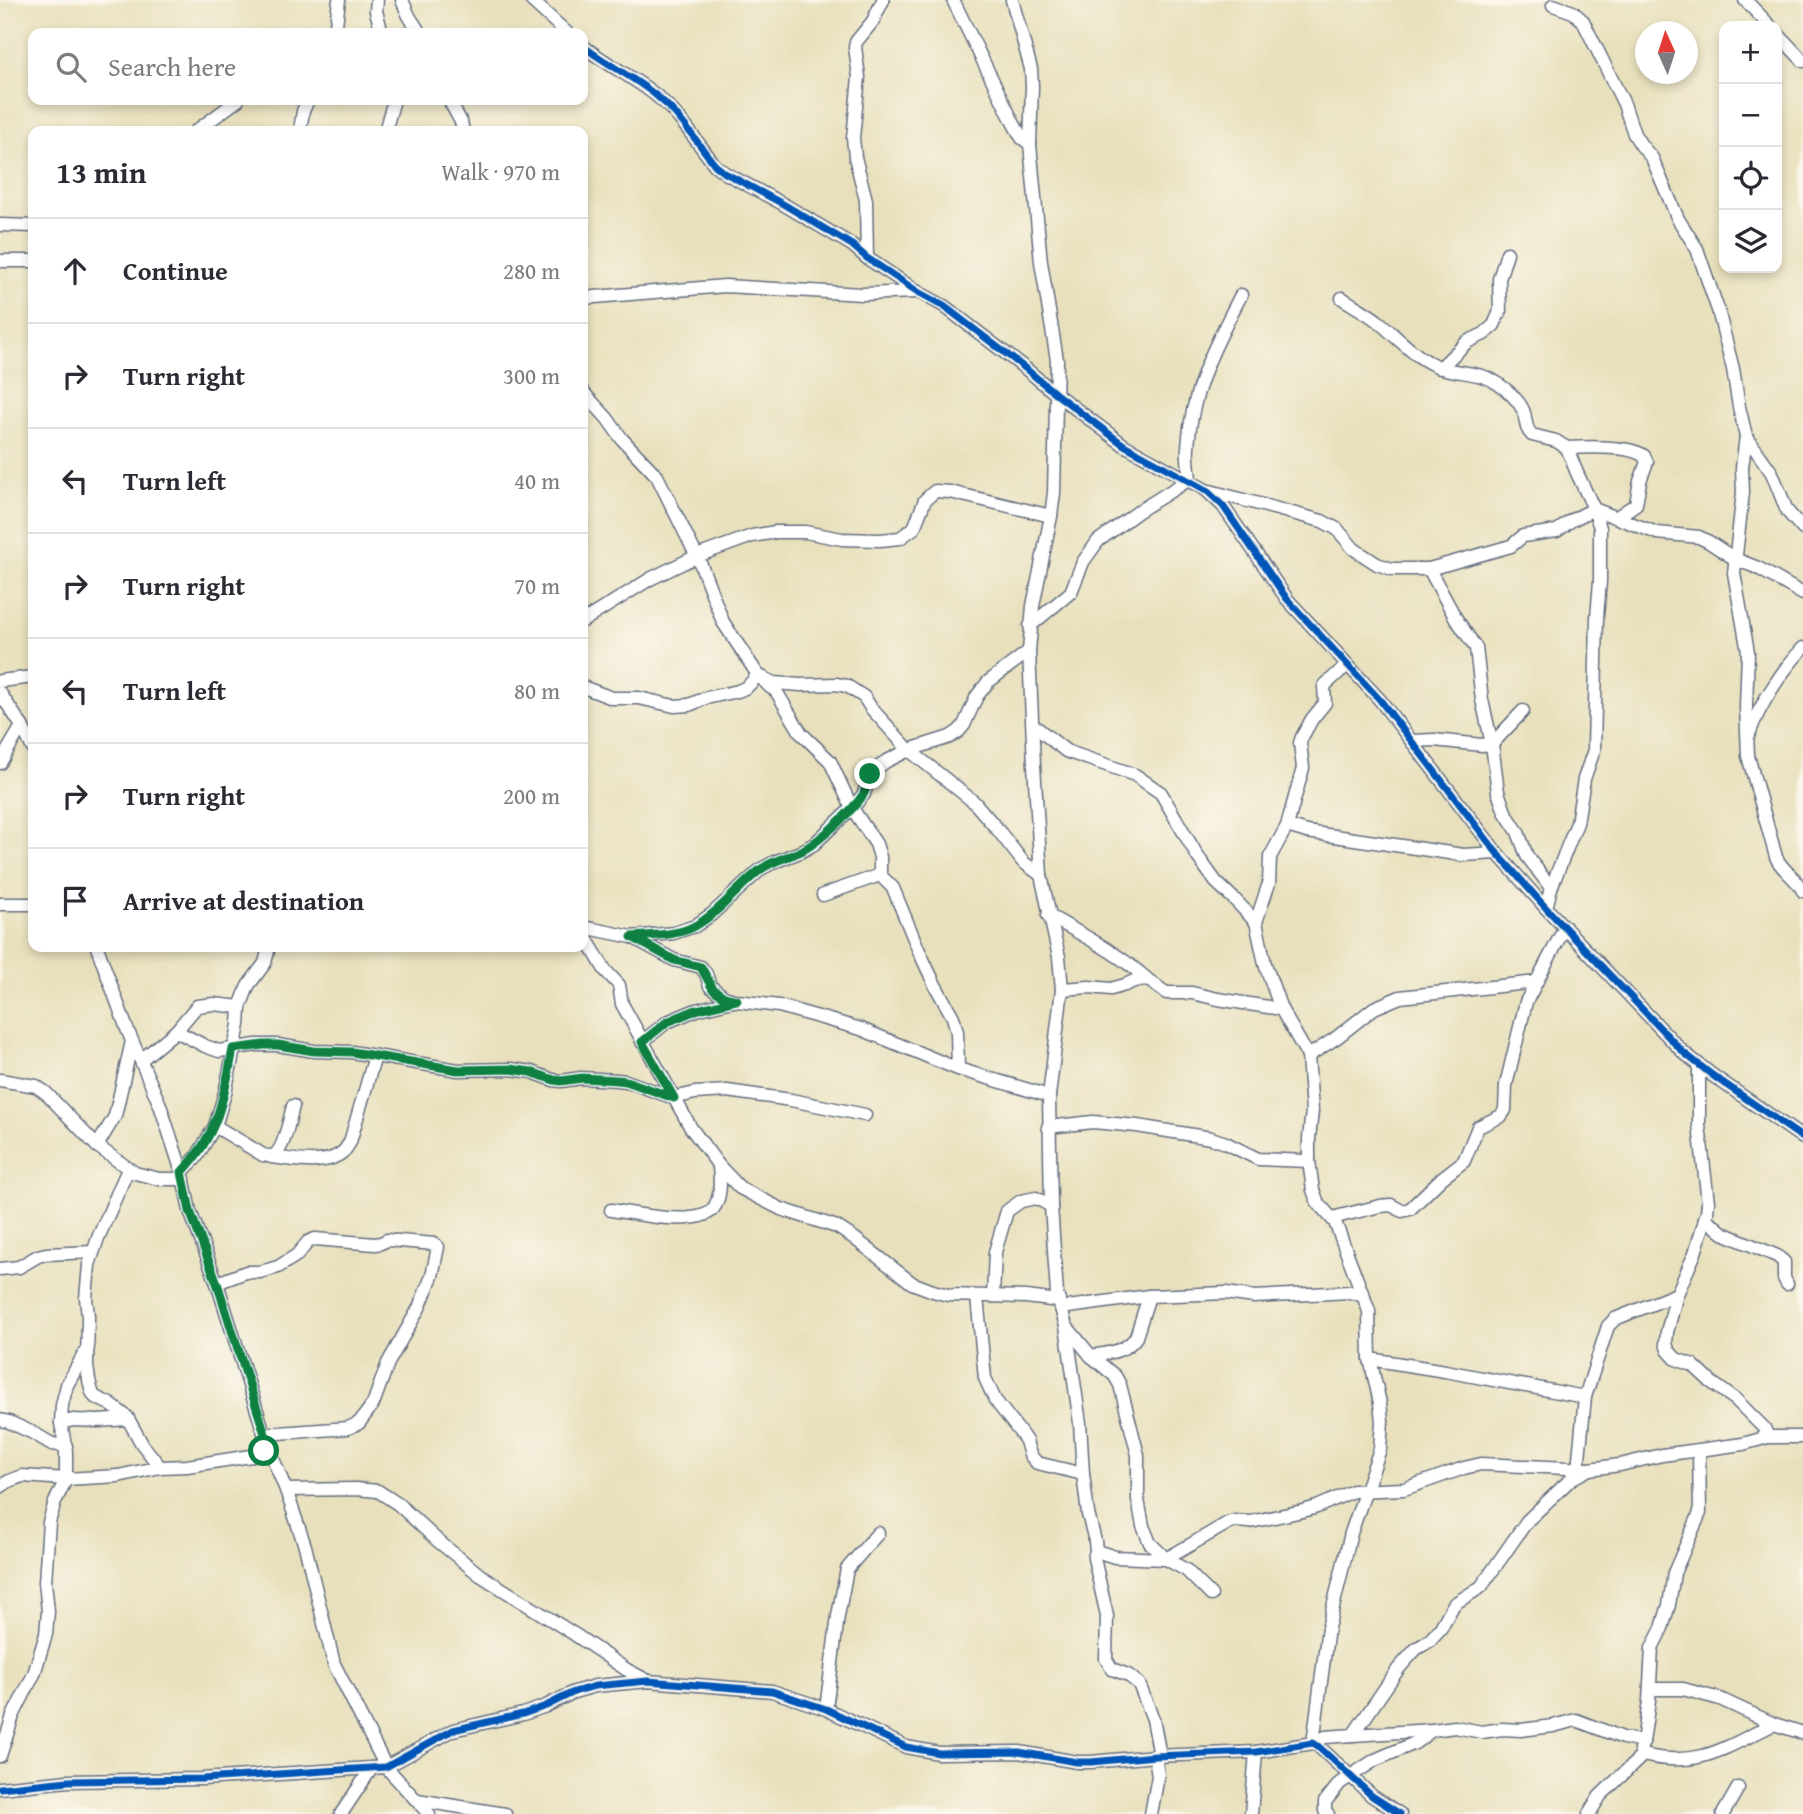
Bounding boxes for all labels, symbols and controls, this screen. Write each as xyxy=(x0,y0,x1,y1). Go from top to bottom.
north arrow xyxy=(1635,21,1698,84)
map controls xyxy=(1719,21,1782,273)
button: + xyxy=(1719,21,1782,84)
search box xyxy=(28,28,588,105)
text: Search here xyxy=(108,47,236,86)
icon: search xyxy=(52,48,90,86)
button: − xyxy=(1719,84,1782,147)
button: locate xyxy=(1719,147,1782,210)
text: 13 min xyxy=(56,150,146,194)
text: Walk · 970 m xyxy=(441,155,560,188)
button: layers xyxy=(1719,210,1782,273)
text: Continue xyxy=(123,251,228,290)
icon: ahead xyxy=(56,252,94,290)
text: 280 m xyxy=(503,254,560,287)
text: Turn right xyxy=(123,356,245,395)
icon: right xyxy=(56,357,94,395)
text: 300 m xyxy=(503,359,560,392)
text: Turn left xyxy=(123,461,226,500)
icon: left xyxy=(56,462,94,500)
text: 40 m xyxy=(514,464,560,497)
text: Turn right xyxy=(123,566,245,605)
icon: right xyxy=(56,567,94,605)
text: 70 m xyxy=(514,569,560,602)
text: Turn left xyxy=(123,671,226,710)
icon: left xyxy=(56,672,94,710)
text: 80 m xyxy=(514,674,560,707)
route end xyxy=(854,758,885,789)
text: Turn right xyxy=(123,776,245,815)
icon: right xyxy=(56,777,94,815)
text: 200 m xyxy=(503,779,560,812)
text: Arrive at destination xyxy=(123,881,364,920)
icon: arrive xyxy=(56,882,94,920)
route start xyxy=(248,1435,279,1466)

